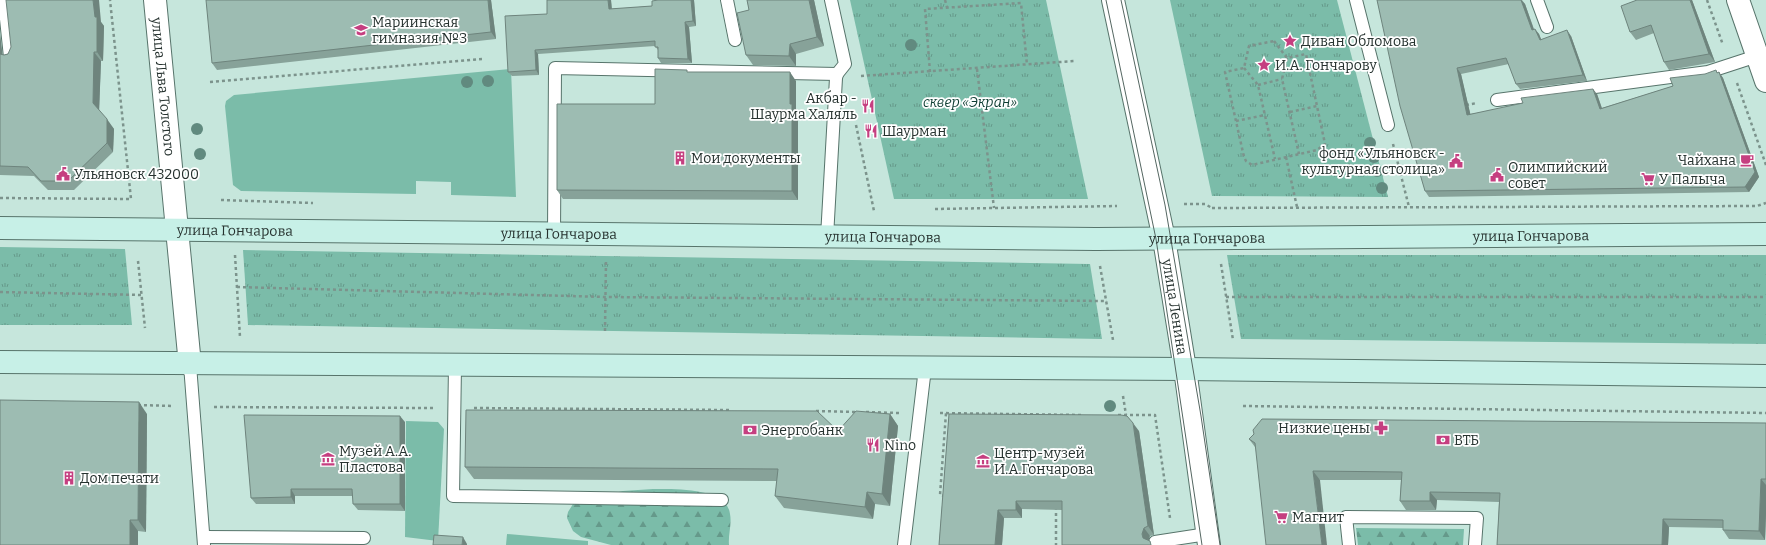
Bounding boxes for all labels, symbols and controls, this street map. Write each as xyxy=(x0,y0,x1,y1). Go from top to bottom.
place label: Мариинская гимназия №3 xyxy=(372,14,467,47)
street label: улица Льва Толстого xyxy=(148,15,178,157)
school or university icon: Мариинская гимназия №3 xyxy=(353,22,369,38)
place icon: Диван Обломова xyxy=(1282,33,1298,49)
place label: Диван Обломова xyxy=(1301,33,1417,50)
place icon: И.А. Гончарову xyxy=(1256,57,1272,73)
place label: И.А. Гончарову xyxy=(1275,57,1378,74)
place label: Акбар - Шаурма Халяль xyxy=(750,90,857,123)
park label: сквер «Экран» xyxy=(923,94,1017,111)
restaurant icon: Акбар - Шаурма Халяль xyxy=(860,98,876,114)
restaurant icon: Шаурман xyxy=(863,123,879,139)
place label: Шаурман xyxy=(882,123,946,140)
place label: фонд «Ульяновск - культурная столица» xyxy=(1301,145,1445,178)
building icon: Мои документы xyxy=(672,150,688,166)
place label: Мои документы xyxy=(691,150,801,167)
place label: Чайхана xyxy=(1678,152,1736,169)
cafe icon: Чайхана xyxy=(1739,152,1755,168)
public building icon: фонд «Ульяновск - культурная столица» xyxy=(1448,153,1464,169)
place label: Олимпийский совет xyxy=(1508,159,1607,192)
public building icon: Ульяновск 432000 xyxy=(55,166,71,182)
place label: Ульяновск 432000 xyxy=(74,166,199,183)
public building icon: Олимпийский совет xyxy=(1489,167,1505,183)
supermarket icon: У Палыча xyxy=(1640,171,1656,187)
place label: У Палыча xyxy=(1659,171,1726,188)
street label: улица Гончарова xyxy=(176,221,293,239)
street label: улица Гончарова xyxy=(500,225,617,243)
street label: улица Гончарова xyxy=(1472,227,1589,245)
street label: улица Гончарова xyxy=(824,228,941,246)
street label: улица Гончарова xyxy=(1148,229,1265,247)
street label: улица Ленина xyxy=(1159,257,1191,356)
place label: Низкие цены xyxy=(1278,420,1370,437)
pharmacy icon: Низкие цены xyxy=(1373,420,1389,436)
bank icon: Энергобанк xyxy=(742,422,758,438)
place label: Энергобанк xyxy=(761,422,844,439)
bank icon: ВТБ xyxy=(1435,432,1451,448)
place label: ВТБ xyxy=(1454,432,1479,449)
restaurant icon: Nino xyxy=(865,437,881,453)
place label: Nino xyxy=(884,437,916,454)
place label: Музей А.А. Пластова xyxy=(339,443,411,476)
place label: Центр-музей И.А.Гончарова xyxy=(994,445,1094,478)
museum icon: Музей А.А. Пластова xyxy=(320,451,336,467)
museum icon: Центр-музей И.А.Гончарова xyxy=(975,453,991,469)
building icon: Дом печати xyxy=(61,470,77,486)
place label: Дом печати xyxy=(80,470,159,487)
supermarket icon: Магнит xyxy=(1273,509,1289,525)
place label: Магнит xyxy=(1292,509,1344,526)

